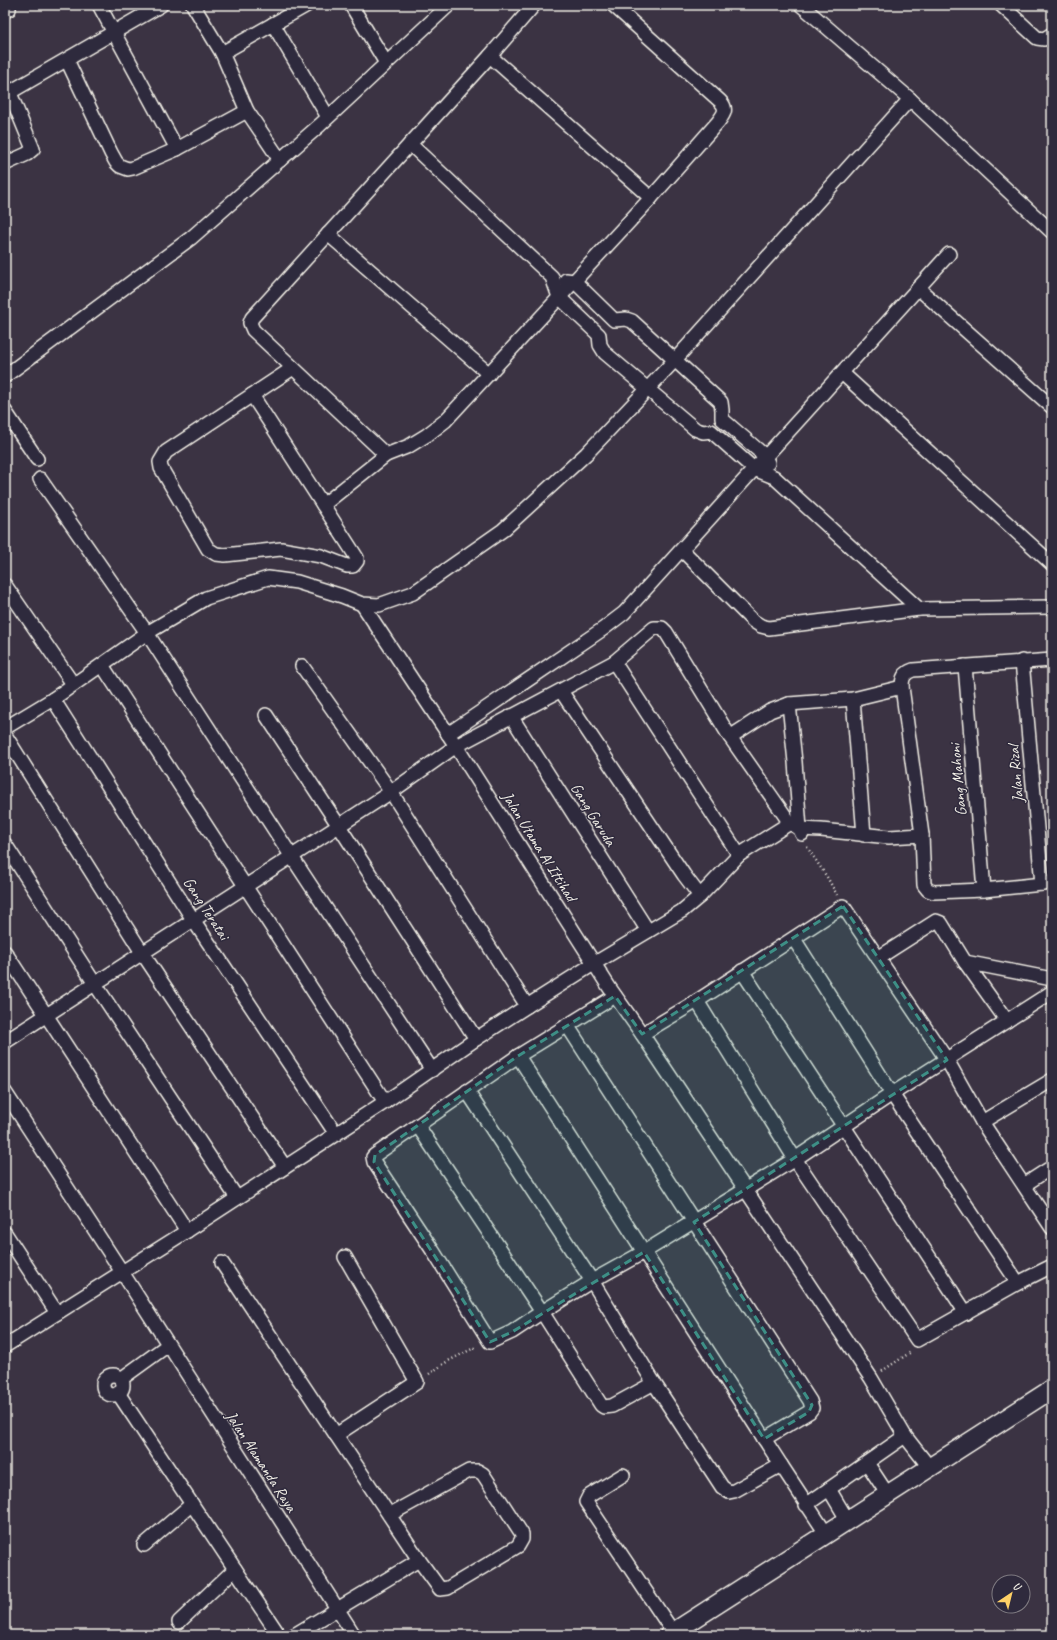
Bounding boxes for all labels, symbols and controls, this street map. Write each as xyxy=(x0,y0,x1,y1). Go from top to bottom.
street label: Gang Mahoni xyxy=(945,741,971,817)
street label: Jalan Rizal xyxy=(1003,741,1029,804)
street label: Gang Garuda xyxy=(566,779,621,851)
street label: Jalan Utama Al Ittihad xyxy=(497,787,582,908)
street label: Gang Teratai xyxy=(179,873,235,945)
street label: Jalan Alamanda Raya xyxy=(221,1407,302,1517)
north arrow xyxy=(991,1574,1031,1614)
text: U xyxy=(1011,1579,1025,1595)

